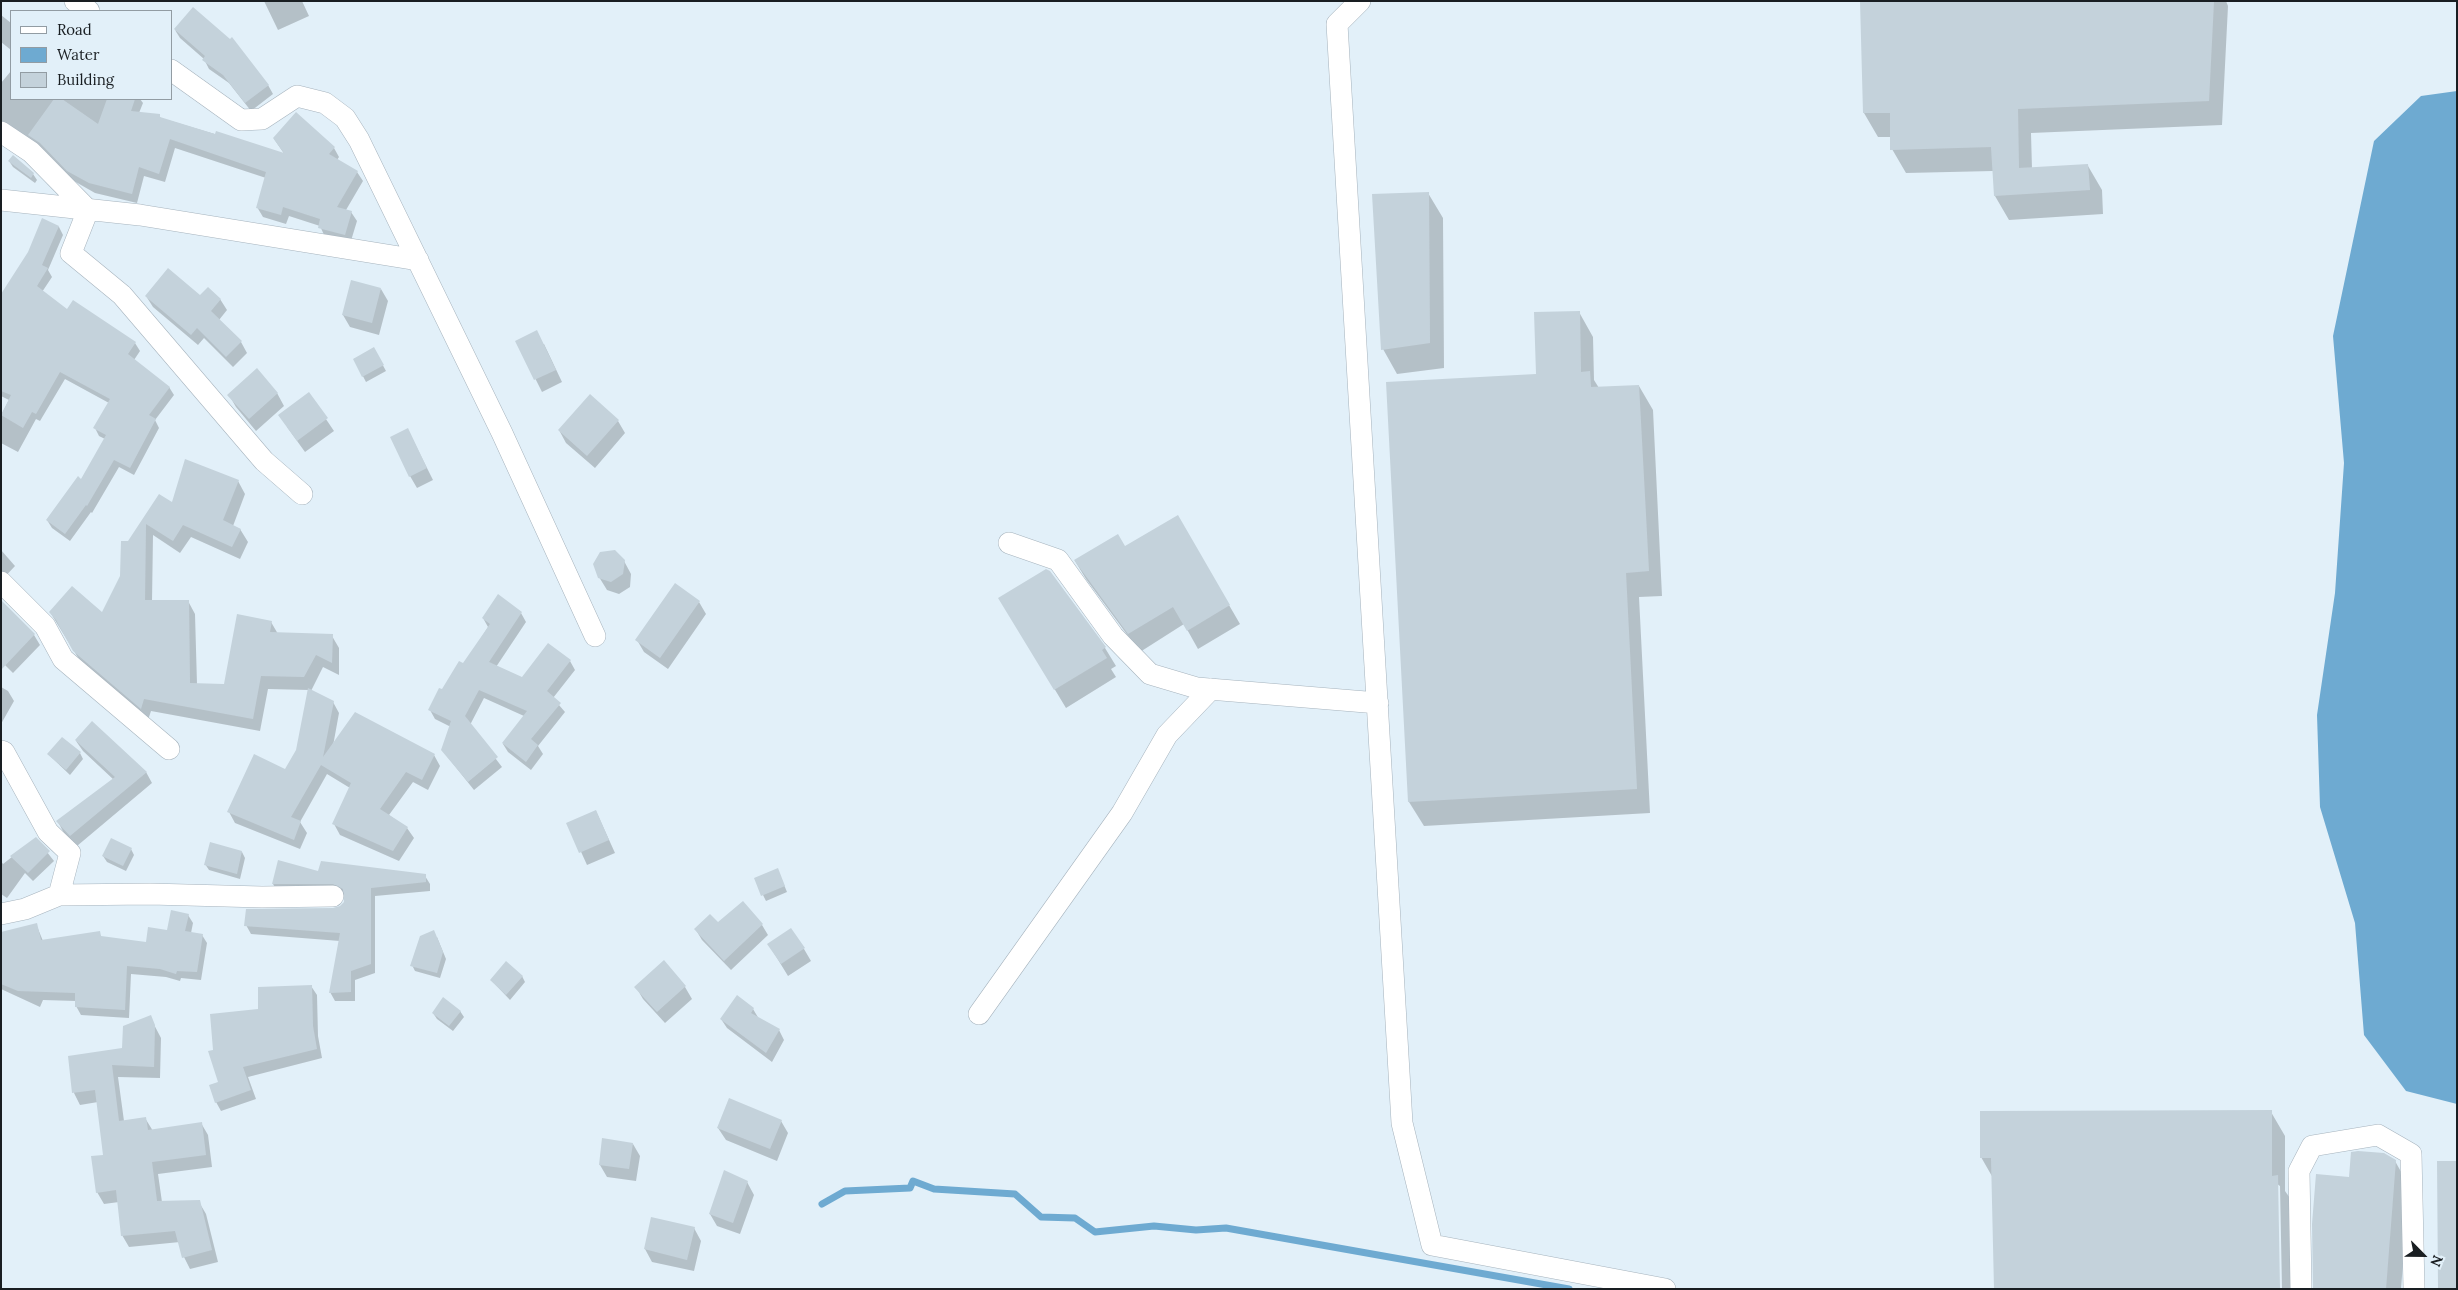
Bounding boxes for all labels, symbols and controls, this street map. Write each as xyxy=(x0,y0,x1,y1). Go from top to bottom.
legend xyxy=(10,10,172,100)
text: Road xyxy=(57,20,92,39)
text: Water xyxy=(57,45,99,64)
text: Building xyxy=(57,70,114,89)
north arrow xyxy=(2398,1230,2448,1280)
text: N xyxy=(2426,1252,2447,1269)

